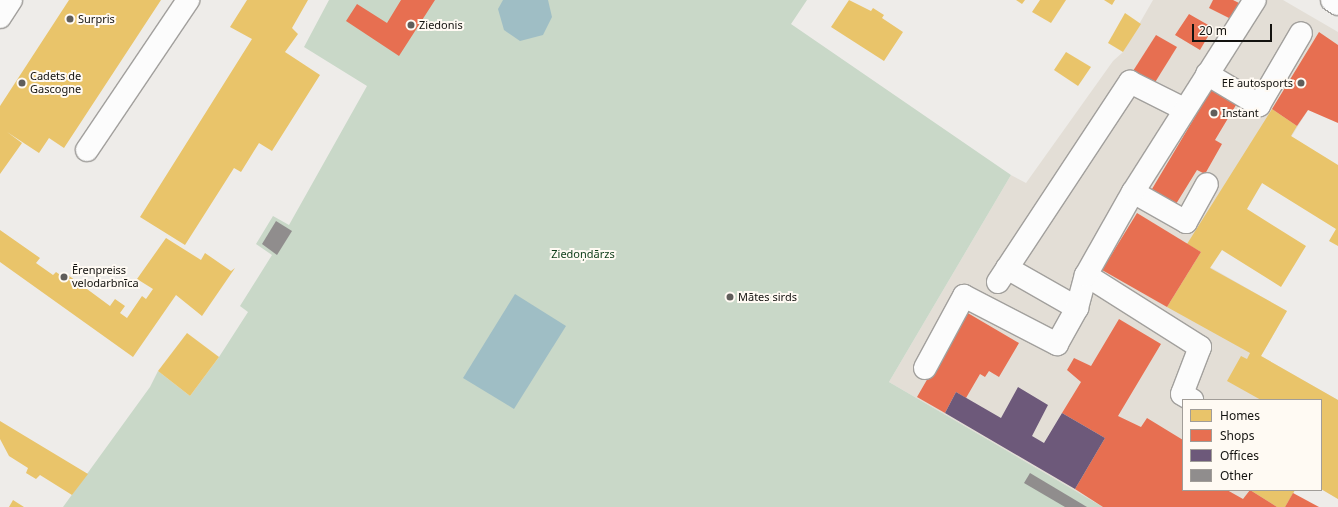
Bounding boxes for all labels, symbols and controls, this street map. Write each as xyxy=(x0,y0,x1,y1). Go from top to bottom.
place label: Surpris xyxy=(78,12,115,26)
marker: Surpris xyxy=(65,14,75,24)
scale bar xyxy=(1194,16,1274,42)
place label: Ziedonis xyxy=(419,18,463,32)
marker: Ziedonis xyxy=(406,20,416,30)
text: 20 m xyxy=(1199,22,1227,39)
place label: Cadets de Gascogne xyxy=(30,70,81,96)
place label: EE autosports xyxy=(1222,76,1293,90)
marker: Cadets de Gascogne xyxy=(17,78,27,88)
marker: EE autosports xyxy=(1296,78,1306,88)
place label: Instant xyxy=(1222,106,1259,120)
marker: Instant xyxy=(1209,108,1219,118)
park label: Ziedoņdārzs xyxy=(551,247,615,261)
place label: Ērenpreiss velodarbnīca xyxy=(72,264,139,290)
marker: Ērenpreiss velodarbnīca xyxy=(59,272,69,282)
place label: Mātes sirds xyxy=(738,290,797,304)
marker: Mātes sirds xyxy=(725,292,735,302)
legend xyxy=(1182,399,1322,491)
text: Homes xyxy=(1220,407,1260,424)
text: Shops xyxy=(1220,427,1254,444)
text: Offices xyxy=(1220,447,1259,464)
text: Other xyxy=(1220,467,1253,484)

